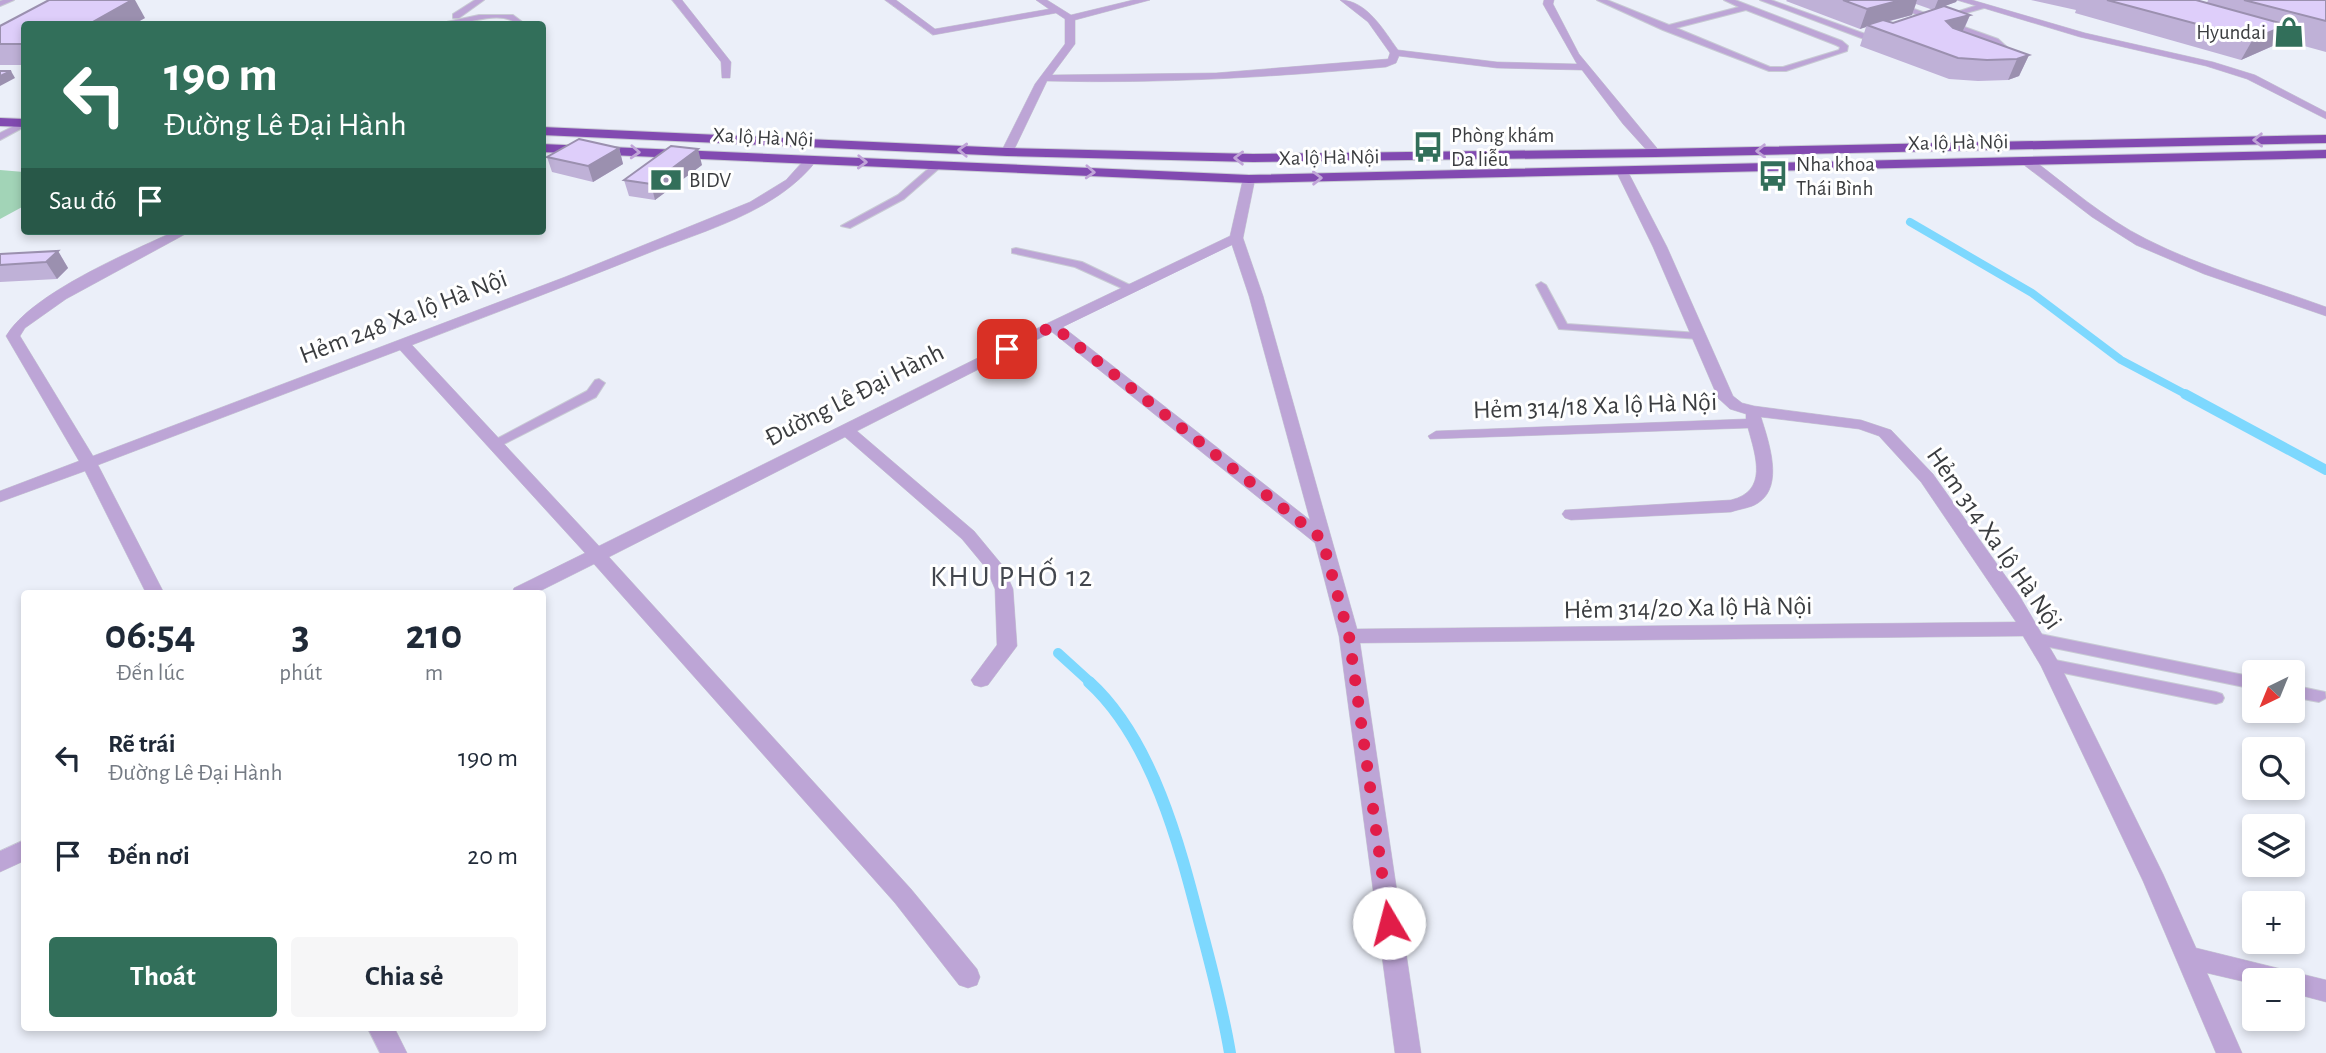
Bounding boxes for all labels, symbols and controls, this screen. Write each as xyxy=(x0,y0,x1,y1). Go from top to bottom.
shop icon: Hyundai xyxy=(2272,15,2306,49)
place label: Hyundai xyxy=(2196,22,2266,43)
icon: left xyxy=(49,49,140,140)
text: 190 m xyxy=(164,51,278,100)
text: Đường Lê Đại Hành xyxy=(164,109,407,141)
street label: Xa lộ Hà Nội xyxy=(712,124,814,151)
place label: Phòng khám Da liễu xyxy=(1451,125,1554,170)
bus stop icon: Phòng khám Da liễu xyxy=(1411,130,1445,164)
street label: Xa lộ Hà Nội xyxy=(1907,131,2009,154)
one-way arrow xyxy=(2252,133,2263,148)
one-way arrow xyxy=(957,142,968,157)
one-way arrow xyxy=(1755,143,1766,159)
one-way arrow xyxy=(630,144,641,159)
street label: Xa lộ Hà Nội xyxy=(1278,146,1380,169)
one-way arrow xyxy=(1234,150,1245,165)
one-way arrow xyxy=(857,154,868,169)
place label: Nha khoa Thái Bình xyxy=(1796,154,1875,199)
bus stop icon: Nha khoa Thái Bình xyxy=(1756,159,1790,193)
bank icon: BIDV xyxy=(649,163,683,197)
one-way arrow xyxy=(1084,164,1095,179)
place label: BIDV xyxy=(689,170,731,191)
one-way arrow xyxy=(1312,170,1323,186)
icon: arrive xyxy=(131,182,169,220)
text: Sau đó xyxy=(49,188,117,214)
street label: Hẻm 248 Xa lộ Hà Nội xyxy=(296,265,511,369)
pin xyxy=(977,319,1037,379)
icon: arrive xyxy=(988,330,1026,368)
street label: Đường Lê Đại Hành xyxy=(761,339,948,451)
street label: Hẻm 314/18 Xa lộ Hà Nội xyxy=(1472,389,1718,423)
street label: Hẻm 314 Xa lộ Hà Nội xyxy=(1922,443,2067,634)
district label: KHU PHỐ 12 xyxy=(930,557,1094,592)
street label: Hẻm 314/20 Xa lộ Hà Nội xyxy=(1563,593,1813,623)
text: 06:54 xyxy=(105,614,196,656)
text: 3 xyxy=(292,614,310,656)
text: 210 xyxy=(406,614,462,656)
north arrow xyxy=(2242,660,2305,723)
map controls xyxy=(2242,660,2305,1031)
text: Đến lúc xyxy=(116,662,184,685)
text: phút xyxy=(279,662,322,685)
text: m xyxy=(425,662,443,685)
text: Rẽ trái xyxy=(108,731,176,757)
button: search xyxy=(2242,737,2305,800)
icon: left xyxy=(49,739,87,777)
text: 190 m xyxy=(458,745,518,771)
text: Đường Lê Đại Hành xyxy=(108,762,282,785)
button: layers xyxy=(2242,814,2305,877)
icon: arrive xyxy=(49,837,87,875)
text: Đến nơi xyxy=(108,843,190,869)
text: 20 m xyxy=(467,843,518,869)
position arrow xyxy=(1352,886,1426,960)
button: + xyxy=(2242,891,2305,954)
button: Thoát xyxy=(49,937,277,1017)
button: Chia sẻ xyxy=(291,937,518,1017)
button: − xyxy=(2242,968,2305,1031)

